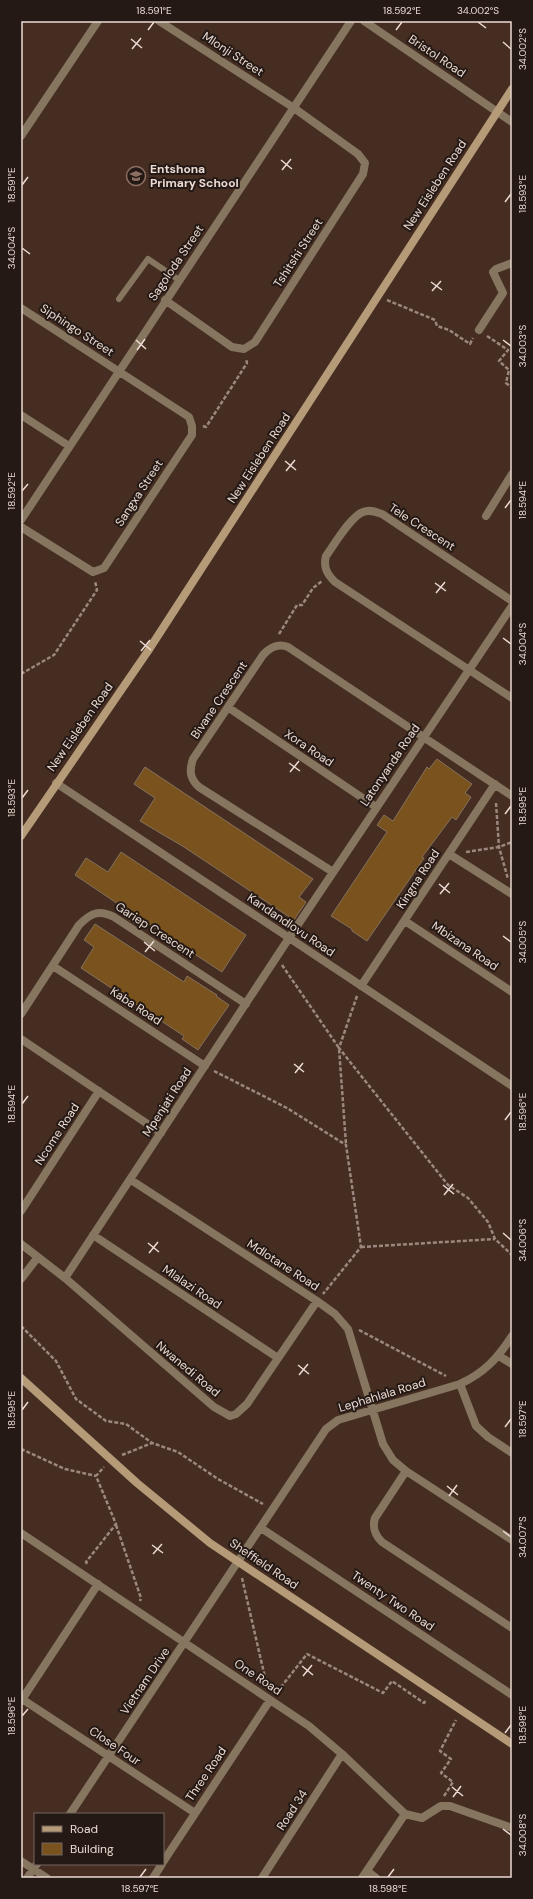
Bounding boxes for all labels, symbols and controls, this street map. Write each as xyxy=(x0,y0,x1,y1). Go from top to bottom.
text: 18.591°E xyxy=(136,4,172,17)
text: 18.592°E xyxy=(383,4,421,17)
text: 34.002°S xyxy=(457,4,499,17)
street label: Mlonji Street xyxy=(199,28,267,80)
text: 34.002°S xyxy=(516,28,529,70)
street label: Bristol Road xyxy=(405,31,469,81)
street label: New Eisleben Road xyxy=(400,137,470,233)
place label: Entshona Primary School xyxy=(150,161,239,191)
school or university icon: Entshona Primary School xyxy=(125,165,147,187)
text: 18.591°E xyxy=(5,167,18,203)
text: 18.593°E xyxy=(516,175,529,213)
street label: Tshitshi Street xyxy=(270,215,326,291)
street label: Sagoloda Street xyxy=(145,222,207,304)
text: 34.004°S xyxy=(5,227,18,269)
street label: Siphingo Street xyxy=(37,300,117,360)
text: 34.003°S xyxy=(516,325,529,367)
street label: New Eisleben Road xyxy=(224,410,294,506)
street label: Sangxa Street xyxy=(111,456,167,530)
text: 18.592°E xyxy=(5,472,18,510)
text: 18.594°E xyxy=(516,480,529,519)
street label: Tele Crescent xyxy=(386,500,459,555)
text: 34.004°S xyxy=(516,623,529,665)
street label: Bivane Crescent xyxy=(187,658,251,742)
street label: New Eisleben Road xyxy=(43,680,117,774)
street label: Latonyanda Road xyxy=(357,721,423,809)
street label: Xora Road xyxy=(281,726,337,770)
text: 18.593°E xyxy=(5,779,18,817)
text: 18.595°E xyxy=(516,786,529,825)
street label: Kingna Road xyxy=(393,846,443,912)
street label: Kandandlovu Road xyxy=(244,890,338,960)
street label: Gariep Crescent xyxy=(112,898,198,962)
street label: Mbizana Road xyxy=(429,918,501,974)
text: 34.005°S xyxy=(516,921,529,963)
street label: Kaba Road xyxy=(107,983,165,1029)
street label: Mpenjati Road xyxy=(139,1064,195,1140)
text: 18.594°E xyxy=(5,1084,18,1123)
text: 18.596°E xyxy=(516,1092,529,1131)
street label: Ncome Road xyxy=(31,1100,83,1168)
text: 34.006°S xyxy=(516,1218,529,1261)
street label: Mdlotane Road xyxy=(244,1236,322,1294)
street label: Mlalazi Road xyxy=(159,1261,225,1313)
street label: Nwanedi Road xyxy=(153,1337,223,1401)
street label: Lephahlala Road xyxy=(337,1374,427,1416)
text: 18.595°E xyxy=(5,1390,18,1429)
text: 18.597°E xyxy=(516,1400,529,1438)
text: 34.007°S xyxy=(516,1516,529,1558)
street label: Sheffield Road xyxy=(227,1535,301,1593)
street label: Twenty Two Road xyxy=(348,1567,438,1635)
street label: Vietnam Drive xyxy=(117,1644,174,1718)
street label: One Road xyxy=(231,1655,285,1699)
text: 18.596°E xyxy=(5,1696,18,1735)
text: 18.598°E xyxy=(516,1706,529,1744)
street label: Close Four xyxy=(86,1723,144,1769)
street label: Three Road xyxy=(182,1744,230,1804)
street label: Road 34 xyxy=(273,1787,311,1833)
legend xyxy=(34,1813,164,1865)
text: 34.008°S xyxy=(516,1814,529,1856)
text: Road xyxy=(70,1821,98,1837)
text: Building xyxy=(70,1841,114,1857)
text: 18.597°E xyxy=(121,1882,159,1895)
text: 18.598°E xyxy=(369,1882,407,1895)

